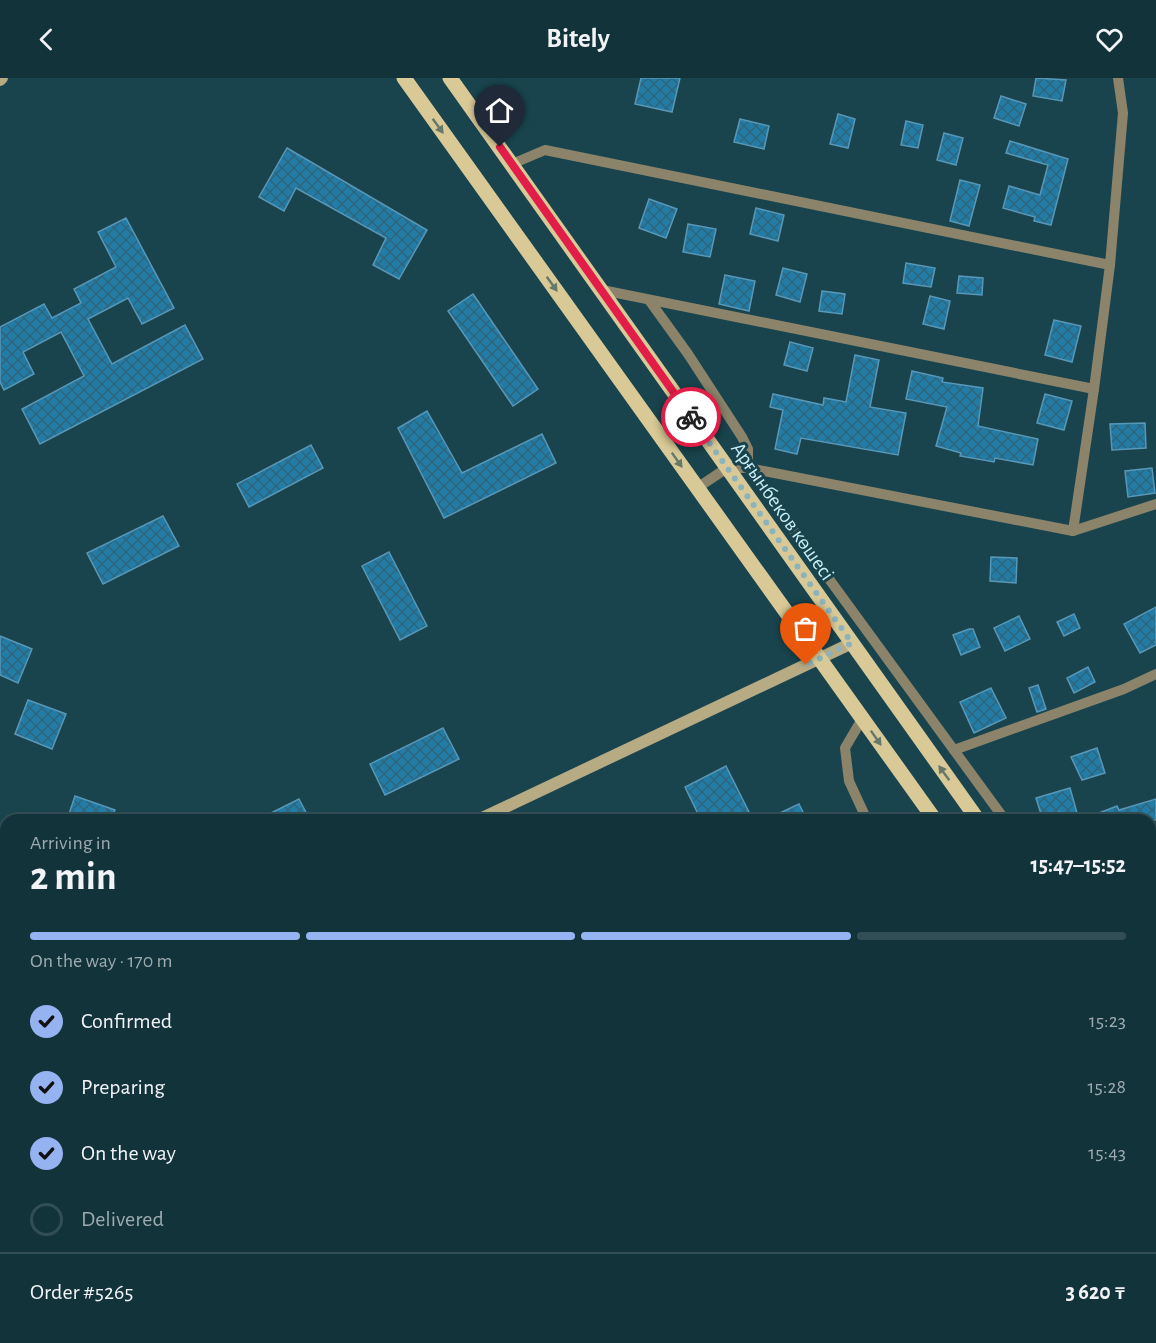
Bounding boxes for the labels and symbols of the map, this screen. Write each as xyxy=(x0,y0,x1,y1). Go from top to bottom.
pin xyxy=(474,85,525,147)
one-way arrow xyxy=(432,118,444,133)
one-way arrow xyxy=(546,276,558,292)
courier xyxy=(661,387,721,447)
street label: Арғынбеков көшесі xyxy=(727,438,838,584)
one-way arrow xyxy=(671,452,683,467)
pin xyxy=(780,603,831,665)
one-way arrow xyxy=(870,730,882,746)
one-way arrow xyxy=(939,765,951,780)

